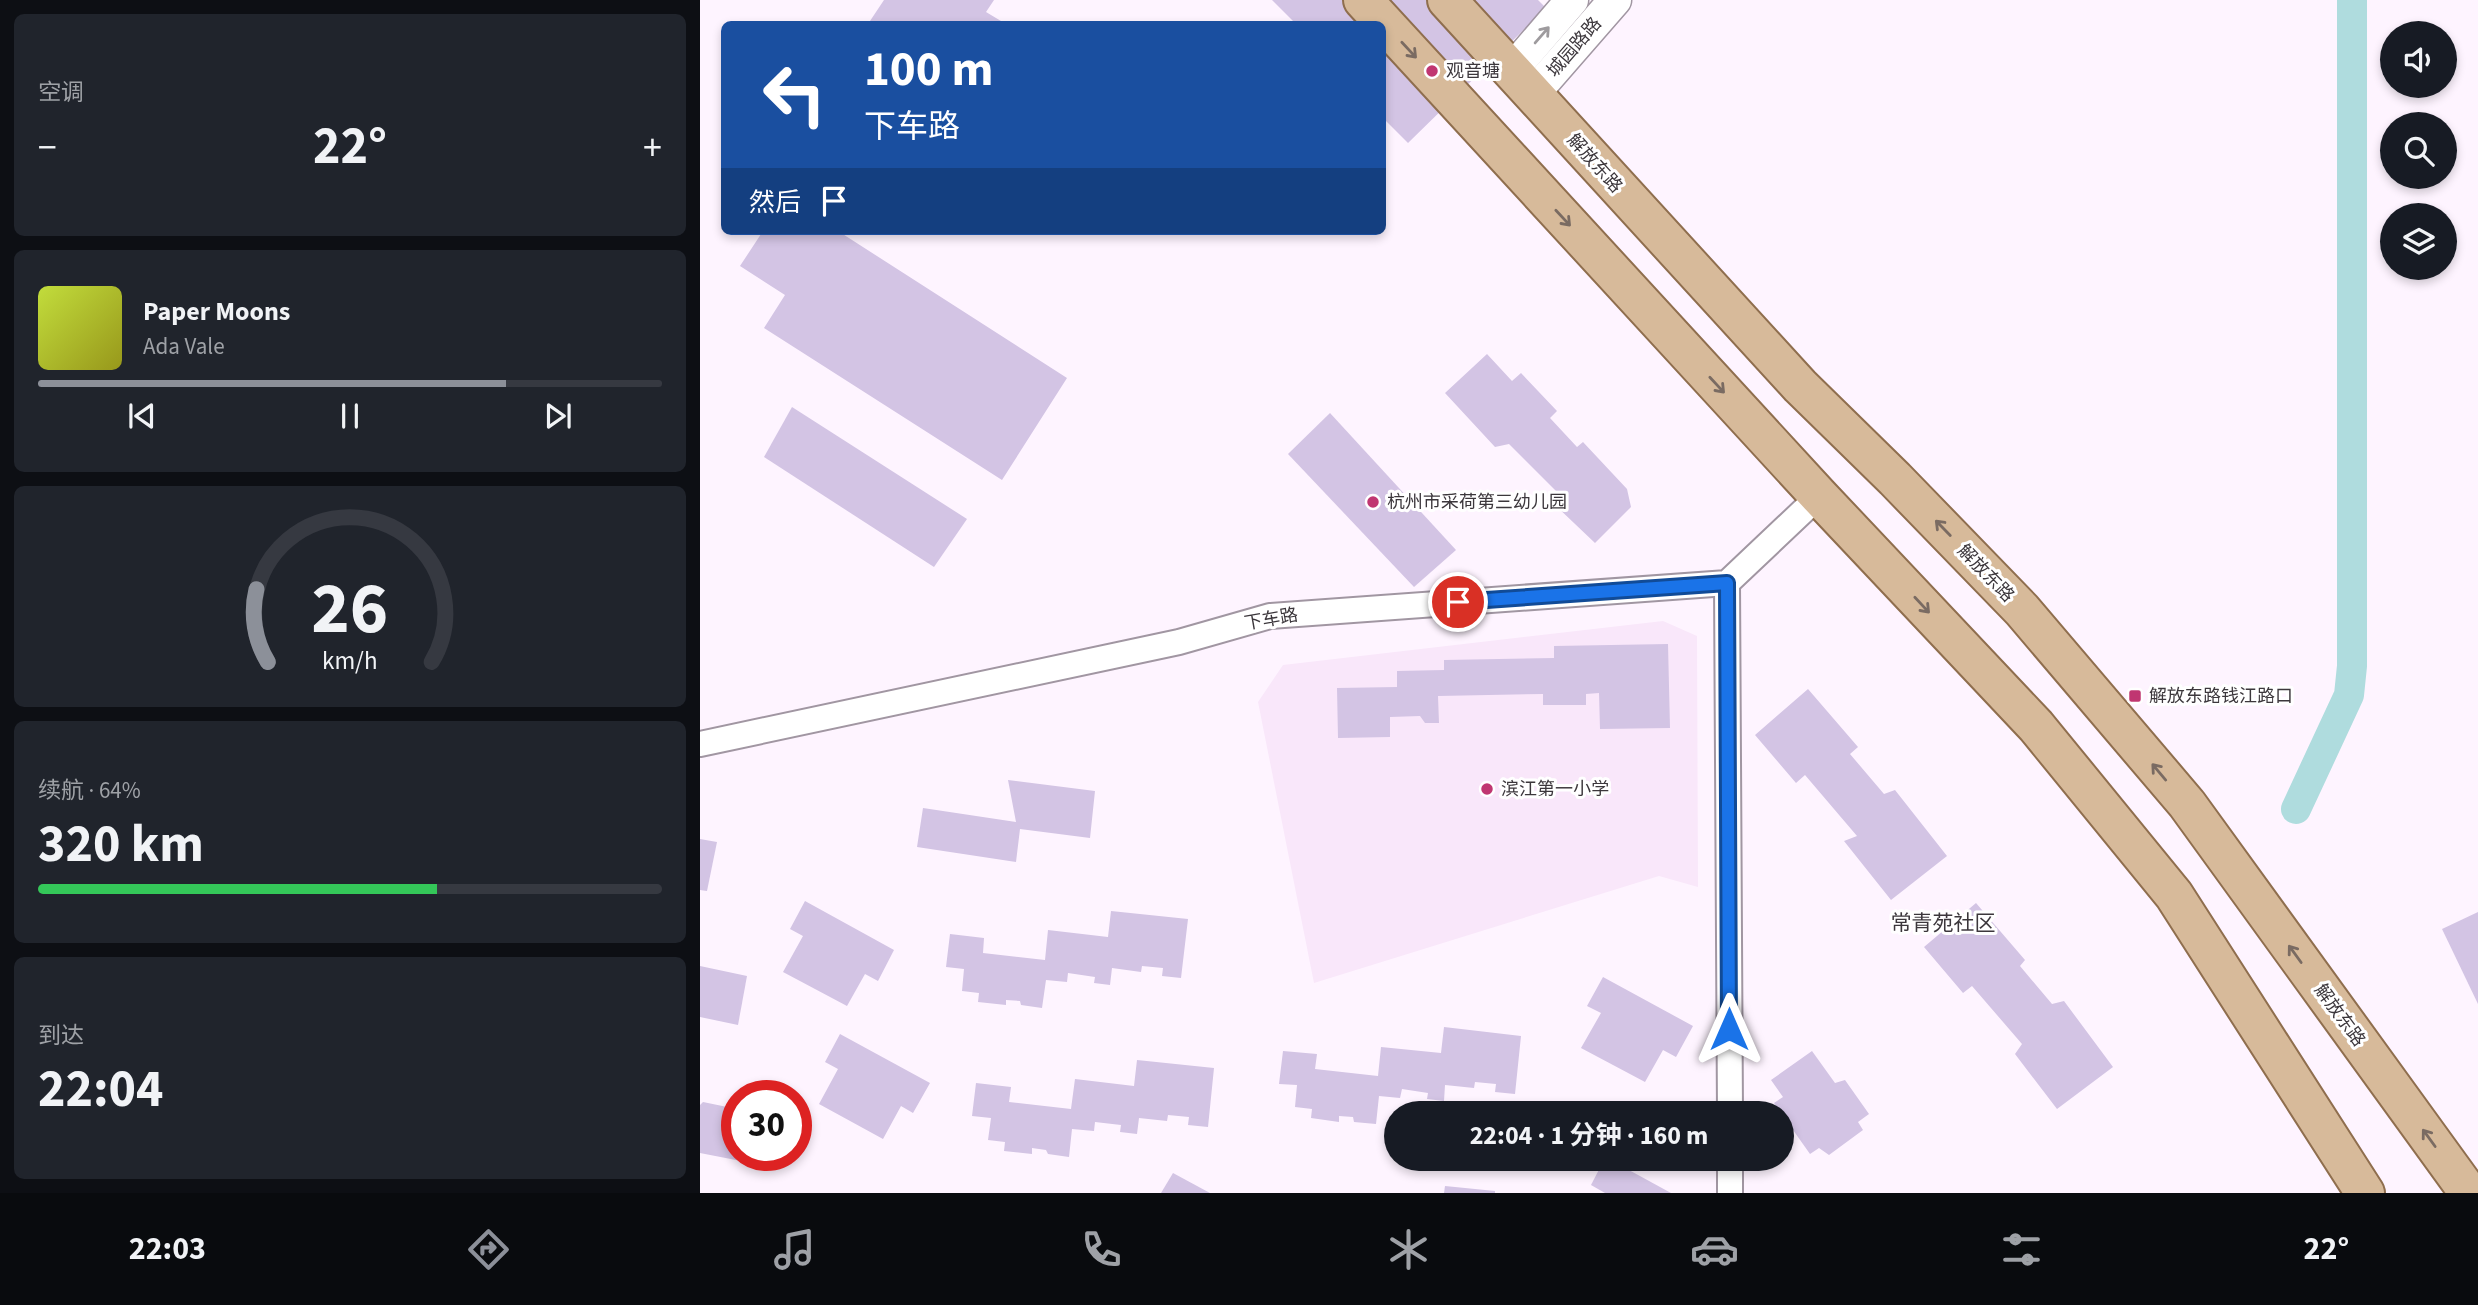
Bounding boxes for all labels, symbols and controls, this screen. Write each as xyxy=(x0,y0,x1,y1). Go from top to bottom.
street label: 城园路路 xyxy=(1541,12,1607,83)
map controls xyxy=(2380,21,2457,280)
button: sound xyxy=(2380,21,2457,98)
one-way arrow xyxy=(1534,26,1550,44)
text: 100 m xyxy=(864,35,993,105)
one-way arrow xyxy=(1401,41,1418,58)
icon: left xyxy=(749,49,840,140)
place label: 观音塘 xyxy=(1446,59,1500,84)
marker: 观音塘 xyxy=(1424,63,1440,79)
text: 空调 xyxy=(38,76,84,109)
text: 下车路 xyxy=(864,104,960,150)
text: 22° xyxy=(313,110,387,184)
button: search xyxy=(2380,112,2457,189)
text: − xyxy=(38,121,57,175)
text: + xyxy=(643,121,662,175)
street label: 解放东路 xyxy=(1561,128,1628,198)
icon: arrive xyxy=(815,182,853,220)
text: 然后 xyxy=(749,184,801,221)
button: layers xyxy=(2380,203,2457,280)
one-way arrow xyxy=(1555,209,1572,226)
text: Paper Moons xyxy=(143,293,290,330)
text: Ada Vale xyxy=(143,330,225,363)
one-way arrow xyxy=(1709,376,1725,394)
icon: previous xyxy=(123,397,161,435)
icon: pause xyxy=(331,397,369,435)
icon: next xyxy=(539,397,577,435)
place label: 杭州市采荷第三幼儿园 xyxy=(1387,490,1567,515)
marker: 杭州市采荷第三幼儿园 xyxy=(1365,494,1381,510)
one-way arrow xyxy=(1935,520,1952,537)
street label: 解放东路 xyxy=(1952,539,2020,608)
text: 26 xyxy=(312,558,388,662)
pin xyxy=(1428,572,1488,632)
icon: arrive xyxy=(1439,583,1477,621)
one-way arrow xyxy=(1914,597,1931,614)
street label: 下车路 xyxy=(1242,602,1300,636)
text: km/h xyxy=(322,643,378,679)
place label: 解放东路钱江路口 xyxy=(2149,684,2293,709)
marker: 解放东路钱江路口 xyxy=(2127,688,2143,704)
one-way arrow xyxy=(2151,763,2167,781)
text: 续航 · 64% xyxy=(38,774,141,807)
place label: 滨江第一小学 xyxy=(1501,777,1609,802)
marker: 滨江第一小学 xyxy=(1479,781,1495,797)
text: 320 km xyxy=(38,808,204,882)
district label: 常青苑社区 xyxy=(1891,908,1996,938)
one-way arrow xyxy=(2288,945,2302,964)
street label: 解放东路 xyxy=(2308,979,2371,1052)
position arrow xyxy=(1692,992,1766,1066)
text: 到达 xyxy=(38,1019,84,1052)
text: 22:04 xyxy=(38,1053,163,1127)
speed limit sign: 30 xyxy=(721,1080,812,1171)
text: 22:04 · 1 分钟 · 160 m xyxy=(1470,1117,1708,1154)
one-way arrow xyxy=(2422,1129,2436,1148)
icon: directions xyxy=(464,1225,513,1274)
icon: music xyxy=(770,1225,819,1274)
icon: phone xyxy=(1077,1225,1126,1274)
icon: climate xyxy=(1384,1225,1433,1274)
icon: car xyxy=(1690,1225,1739,1274)
icon: filters xyxy=(1997,1225,2046,1274)
text: 22:03 xyxy=(129,1226,206,1272)
text: 22° xyxy=(2304,1226,2349,1272)

